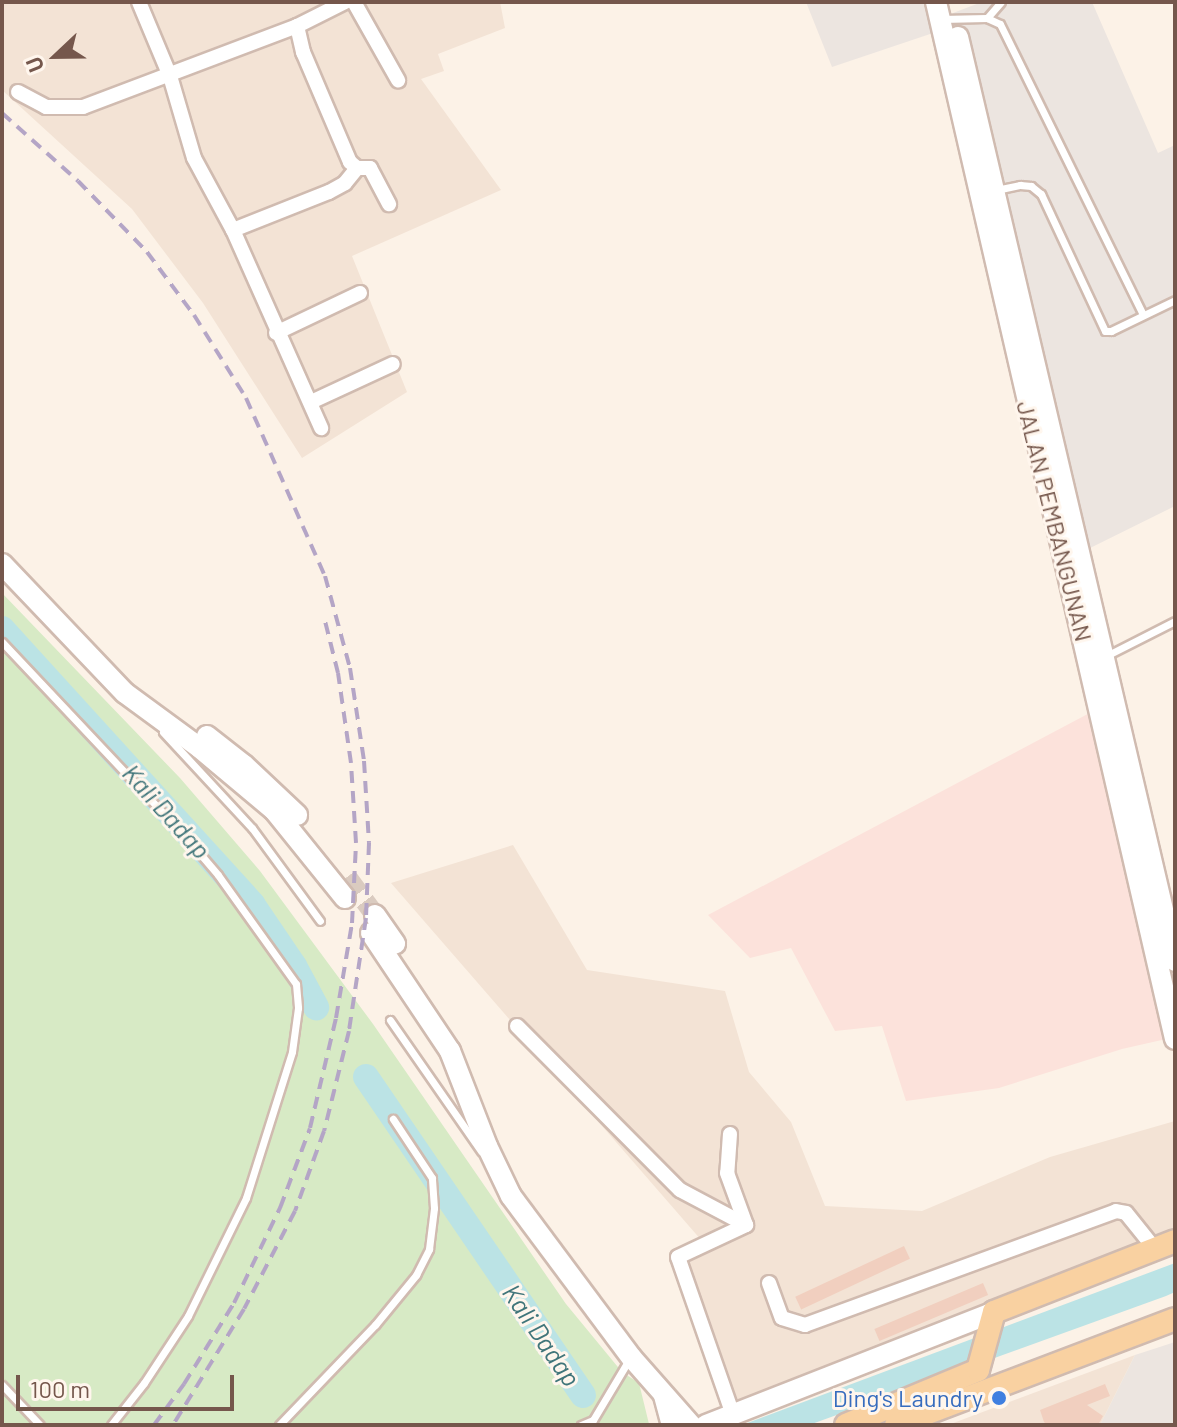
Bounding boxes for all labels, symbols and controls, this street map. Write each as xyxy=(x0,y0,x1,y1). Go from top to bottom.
north arrow xyxy=(16,16,96,96)
text: U xyxy=(19,54,48,76)
street label: JALAN PEMBANGUNAN xyxy=(1011,398,1099,644)
water label: Kali Dadap xyxy=(116,757,218,865)
water label: Kali Dadap xyxy=(497,1278,587,1392)
scale bar xyxy=(20,1359,238,1409)
text: 100 m xyxy=(30,1374,90,1403)
place label: Ding's Laundry xyxy=(833,1384,983,1412)
marker: Ding's Laundry xyxy=(990,1389,1008,1407)

